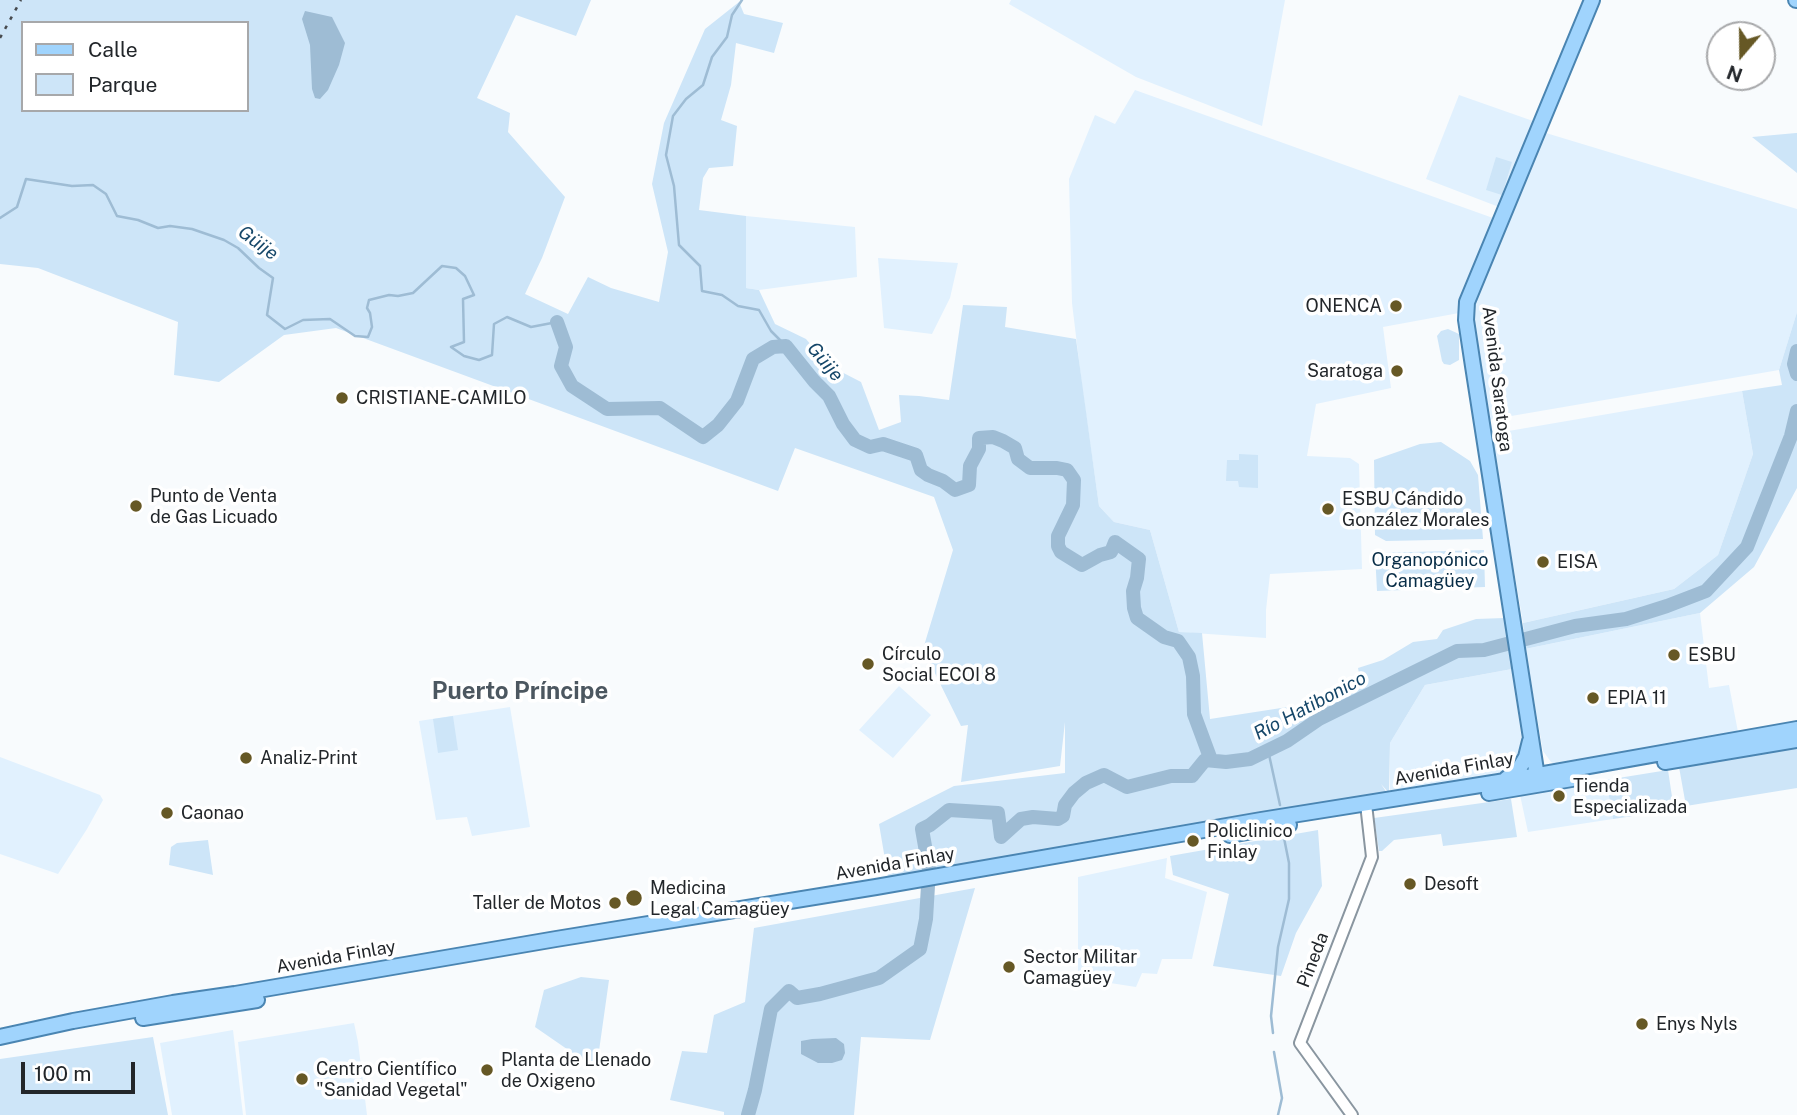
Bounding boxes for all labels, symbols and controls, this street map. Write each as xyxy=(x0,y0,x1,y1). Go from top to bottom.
legend xyxy=(21,21,248,112)
north arrow xyxy=(1706,21,1776,91)
text: Calle xyxy=(88,37,138,62)
text: N xyxy=(1724,61,1745,87)
text: Parque xyxy=(88,72,157,97)
water label: Güije xyxy=(233,221,283,265)
place label: ONENCA xyxy=(1305,295,1382,317)
marker: ONENCA xyxy=(1388,298,1404,314)
street label: Avenida Saratoga xyxy=(1477,305,1517,453)
water label: Güije xyxy=(802,338,848,386)
place label: Saratoga xyxy=(1307,360,1383,382)
marker: Saratoga xyxy=(1389,363,1405,379)
place label: CRISTIANE-CAMILO xyxy=(356,387,526,409)
marker: CRISTIANE-CAMILO xyxy=(334,390,350,406)
place label: Punto de Venta de Gas Licuado xyxy=(150,485,278,528)
place label: ESBU Cándido González Morales xyxy=(1342,488,1489,530)
marker: Punto de Venta de Gas Licuado xyxy=(128,498,144,514)
marker: ESBU Cándido González Morales xyxy=(1320,501,1336,517)
park label: Organopónico Camagüey xyxy=(1372,549,1488,592)
place label: EISA xyxy=(1557,551,1598,573)
marker: EISA xyxy=(1535,554,1551,570)
place label: Círculo Social ECOI 8 xyxy=(882,643,996,686)
place label: ESBU xyxy=(1688,644,1736,666)
marker: ESBU xyxy=(1666,647,1682,663)
marker: Círculo Social ECOI 8 xyxy=(860,656,876,672)
water label: Río Hatibonico xyxy=(1250,667,1370,745)
district label: Puerto Príncipe xyxy=(432,678,608,706)
place label: EPIA 11 xyxy=(1607,687,1667,709)
marker: EPIA 11 xyxy=(1585,690,1601,706)
place label: Analiz-Print xyxy=(260,747,358,769)
street label: Avenida Finlay xyxy=(1393,748,1515,790)
marker: Analiz-Print xyxy=(238,750,254,766)
place label: Tienda Especializada xyxy=(1573,775,1687,818)
marker: Tienda Especializada xyxy=(1551,788,1567,804)
place label: Caonao xyxy=(181,802,244,824)
marker: Caonao xyxy=(159,805,175,821)
place label: Policlinico Finlay xyxy=(1207,820,1293,862)
marker: Policlinico Finlay xyxy=(1185,833,1201,849)
street label: Avenida Finlay xyxy=(834,843,956,885)
place label: Desoft xyxy=(1424,873,1479,895)
marker: Desoft xyxy=(1402,876,1418,892)
place label: Medicina Legal Camagüey xyxy=(650,877,790,920)
marker: Medicina Legal Camagüey xyxy=(624,888,644,908)
place label: Taller de Motos xyxy=(473,892,601,914)
marker: Taller de Motos xyxy=(607,895,623,911)
street label: Pineda xyxy=(1293,929,1333,991)
street label: Avenida Finlay xyxy=(275,936,397,978)
place label: Sector Militar Camagüey xyxy=(1023,946,1137,988)
marker: Sector Militar Camagüey xyxy=(1001,959,1017,975)
place label: Enys Nyls xyxy=(1656,1013,1737,1035)
marker: Enys Nyls xyxy=(1634,1016,1650,1032)
scale bar xyxy=(24,1048,138,1092)
place label: Planta de Llenado de Oxigeno xyxy=(501,1049,651,1092)
place label: Centro Científico "Sanidad Vegetal" xyxy=(316,1058,468,1100)
text: 100 m xyxy=(34,1061,91,1086)
marker: Planta de Llenado de Oxigeno xyxy=(479,1062,495,1078)
marker: Centro Científico "Sanidad Vegetal" xyxy=(294,1071,310,1087)

